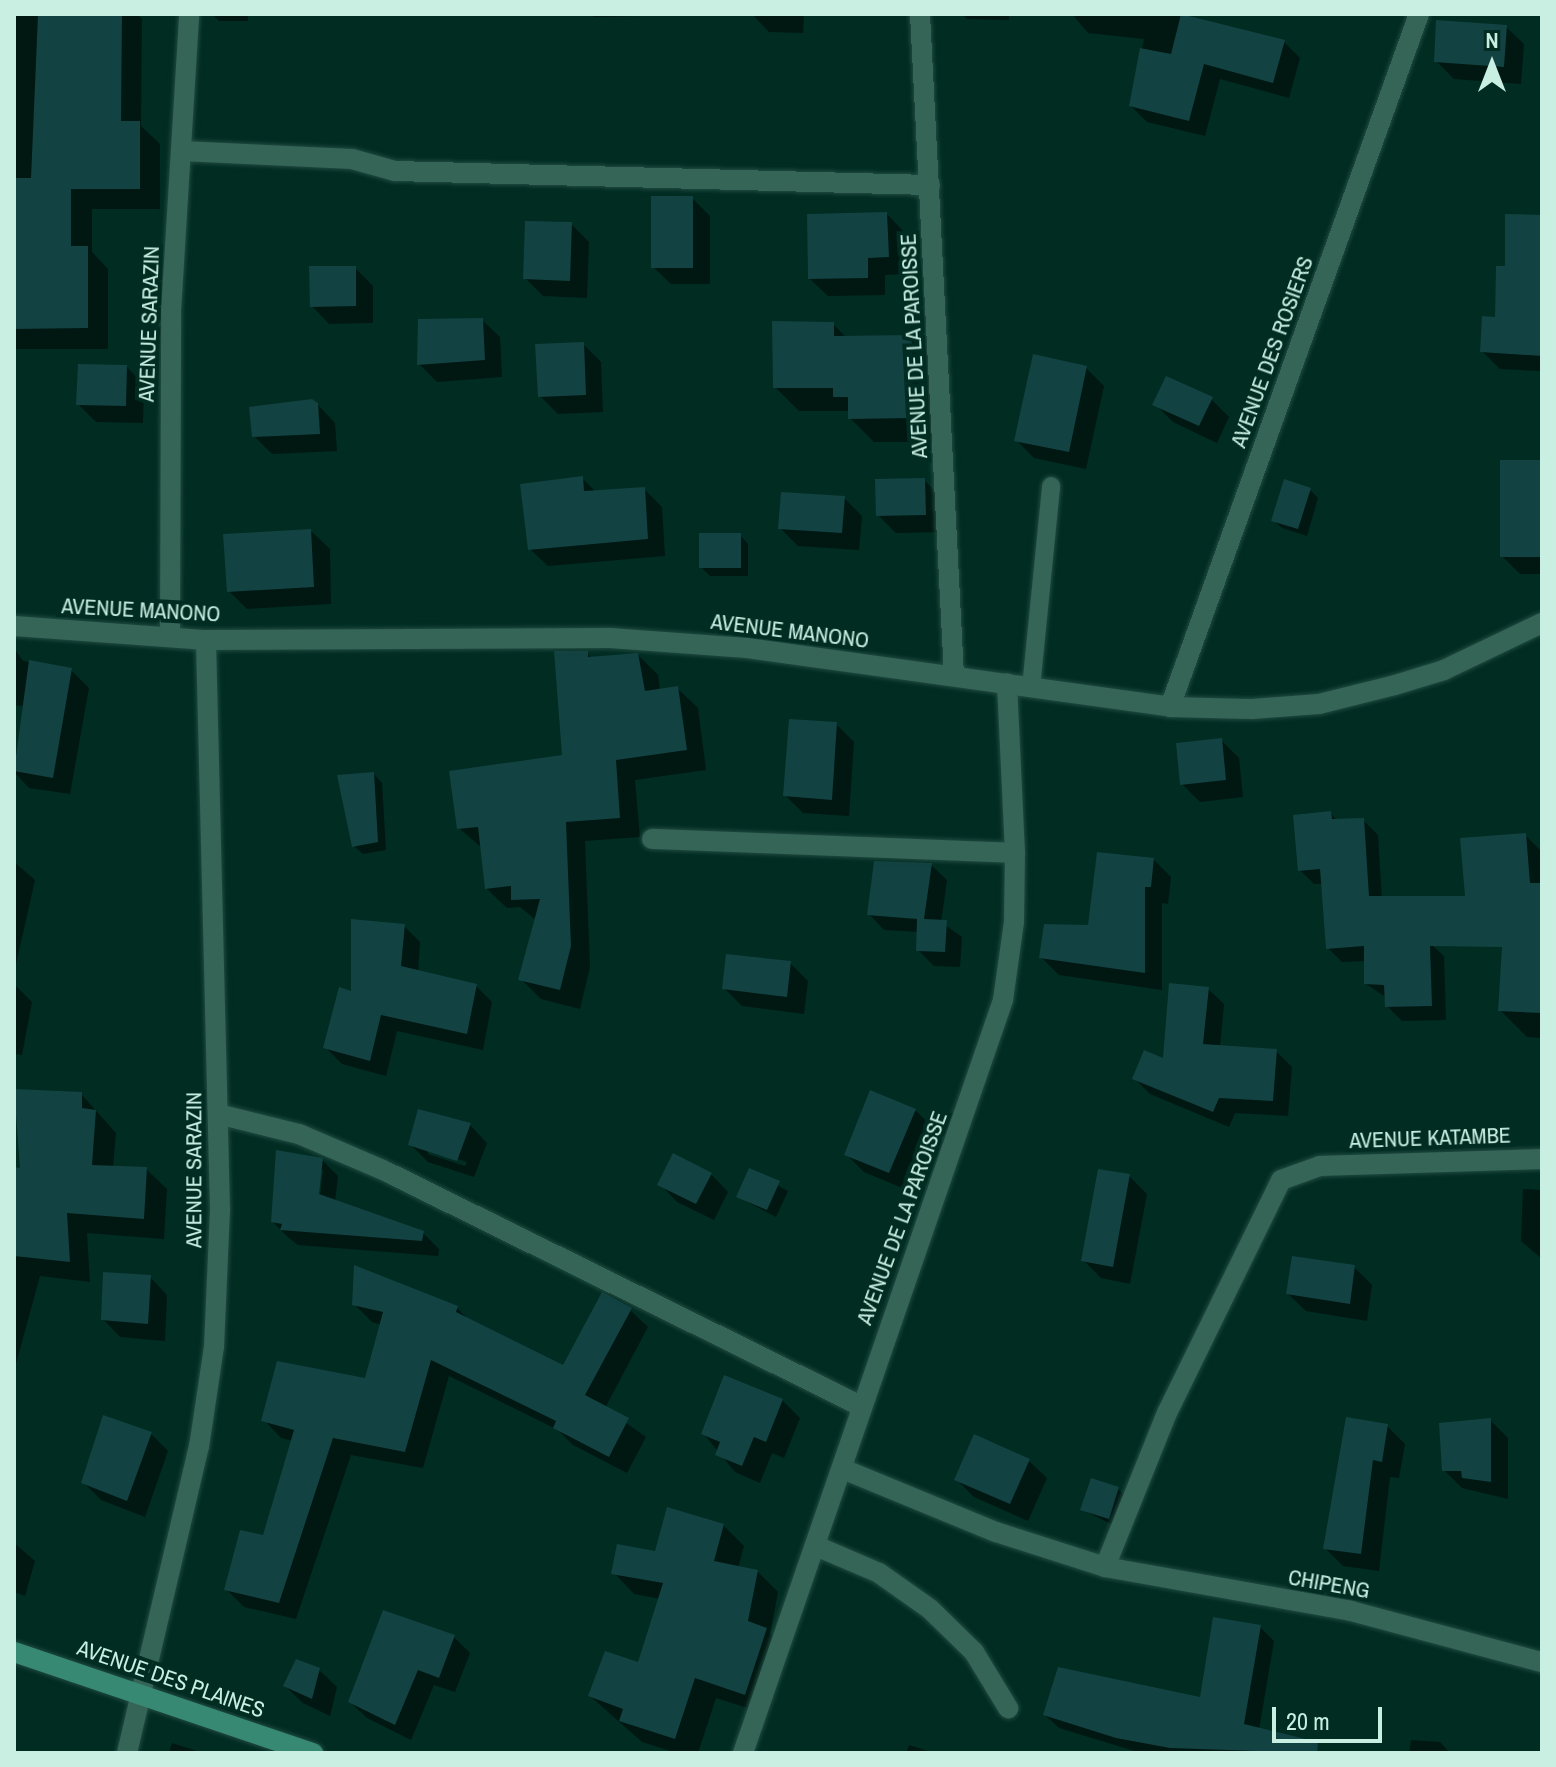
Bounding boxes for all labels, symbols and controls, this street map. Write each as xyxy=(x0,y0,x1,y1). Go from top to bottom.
north arrow xyxy=(1452,24,1532,104)
text: N xyxy=(1485,25,1499,55)
street label: AVENUE DE LA PAROISSE xyxy=(895,232,933,460)
street label: AVENUE SARAZIN xyxy=(133,246,165,402)
street label: AVENUE DES ROSIERS xyxy=(1225,253,1319,451)
street label: AVENUE MANONO xyxy=(61,593,221,627)
street label: AVENUE MANONO xyxy=(709,608,871,654)
street label: AVENUE SARAZIN xyxy=(181,1092,207,1248)
street label: AVENUE DE LA PAROISSE xyxy=(851,1107,953,1329)
street label: AVENUE KATAMBE xyxy=(1349,1122,1511,1154)
street label: CHIPENG xyxy=(1286,1564,1372,1604)
street label: AVENUE DES PLAINES xyxy=(74,1635,268,1723)
scale bar xyxy=(1276,1691,1386,1741)
text: 20 m xyxy=(1286,1705,1330,1737)

